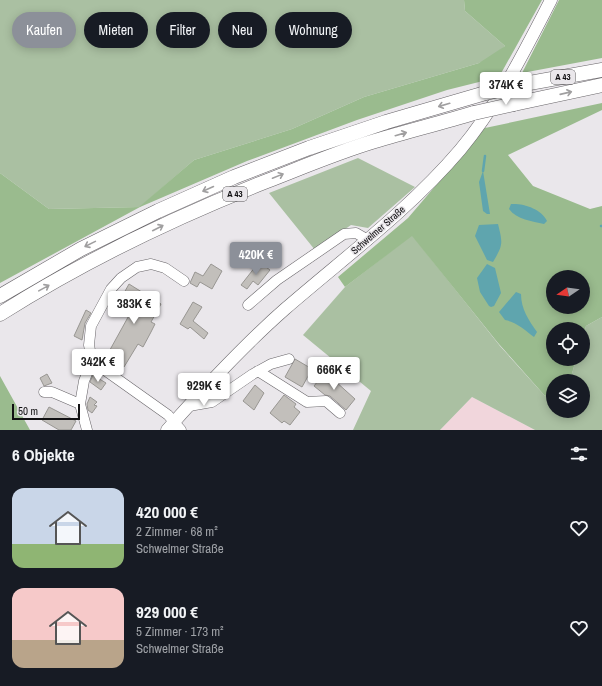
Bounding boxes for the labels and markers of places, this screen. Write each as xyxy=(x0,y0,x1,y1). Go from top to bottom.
pin: 374K € xyxy=(473,72,539,106)
pin: 420K € xyxy=(223,242,289,276)
pin: 383K € xyxy=(101,291,167,325)
pin: 342K € xyxy=(65,349,131,383)
pin: 666K € xyxy=(301,357,367,391)
pin: 929K € xyxy=(171,373,237,407)

